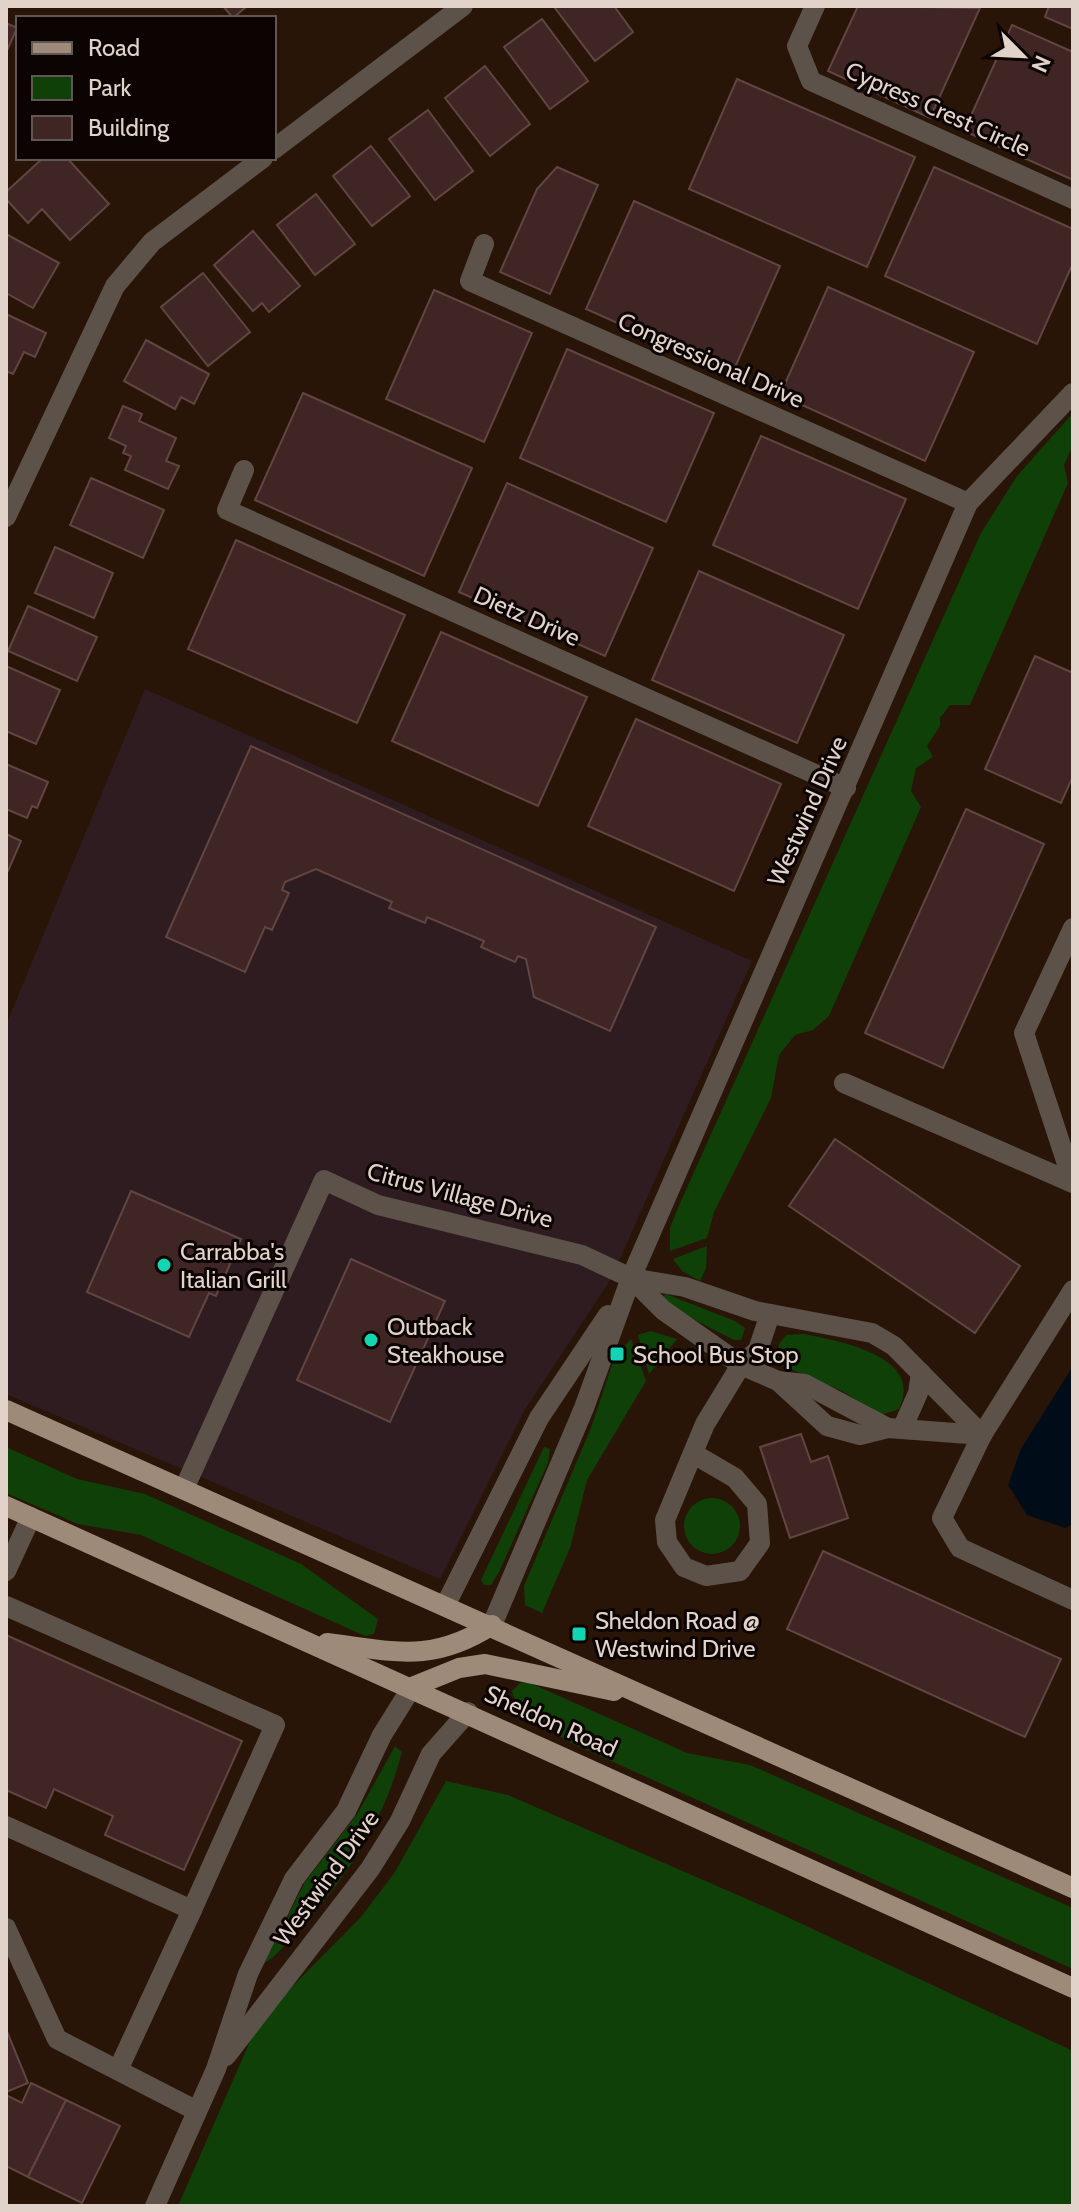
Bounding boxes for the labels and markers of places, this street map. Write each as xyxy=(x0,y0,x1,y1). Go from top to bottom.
place label: Carrabba's Italian Grill xyxy=(180,1237,287,1294)
marker: Carrabba's Italian Grill xyxy=(155,1256,173,1274)
place label: Outback Steakhouse xyxy=(387,1312,504,1369)
marker: Outback Steakhouse xyxy=(362,1331,380,1349)
place label: School Bus Stop xyxy=(633,1340,799,1369)
marker: School Bus Stop xyxy=(608,1345,626,1363)
place label: Sheldon Road @ Westwind Drive xyxy=(595,1606,760,1663)
marker: Sheldon Road @ Westwind Drive xyxy=(570,1625,588,1643)

